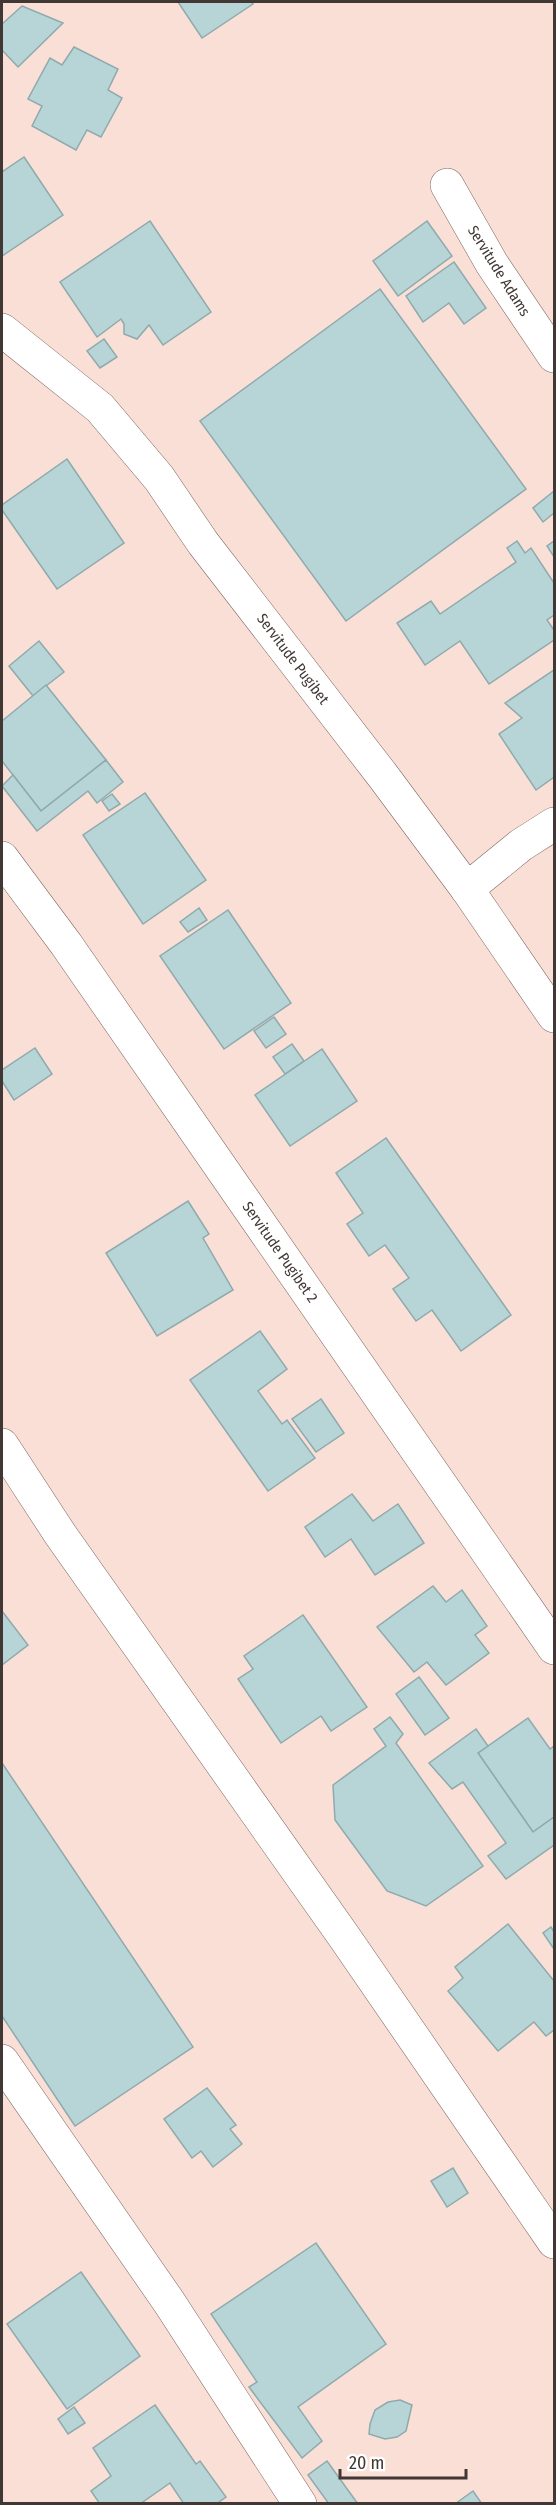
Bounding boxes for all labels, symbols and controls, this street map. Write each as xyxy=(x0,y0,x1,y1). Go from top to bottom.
street label: Servitude Adams xyxy=(464,222,534,320)
street label: Servitude Pugibet xyxy=(253,610,333,708)
street label: Servitude Pugibet 2 xyxy=(239,1198,322,1306)
scale bar xyxy=(340,2442,466,2480)
text: 20 m xyxy=(349,2452,384,2474)

